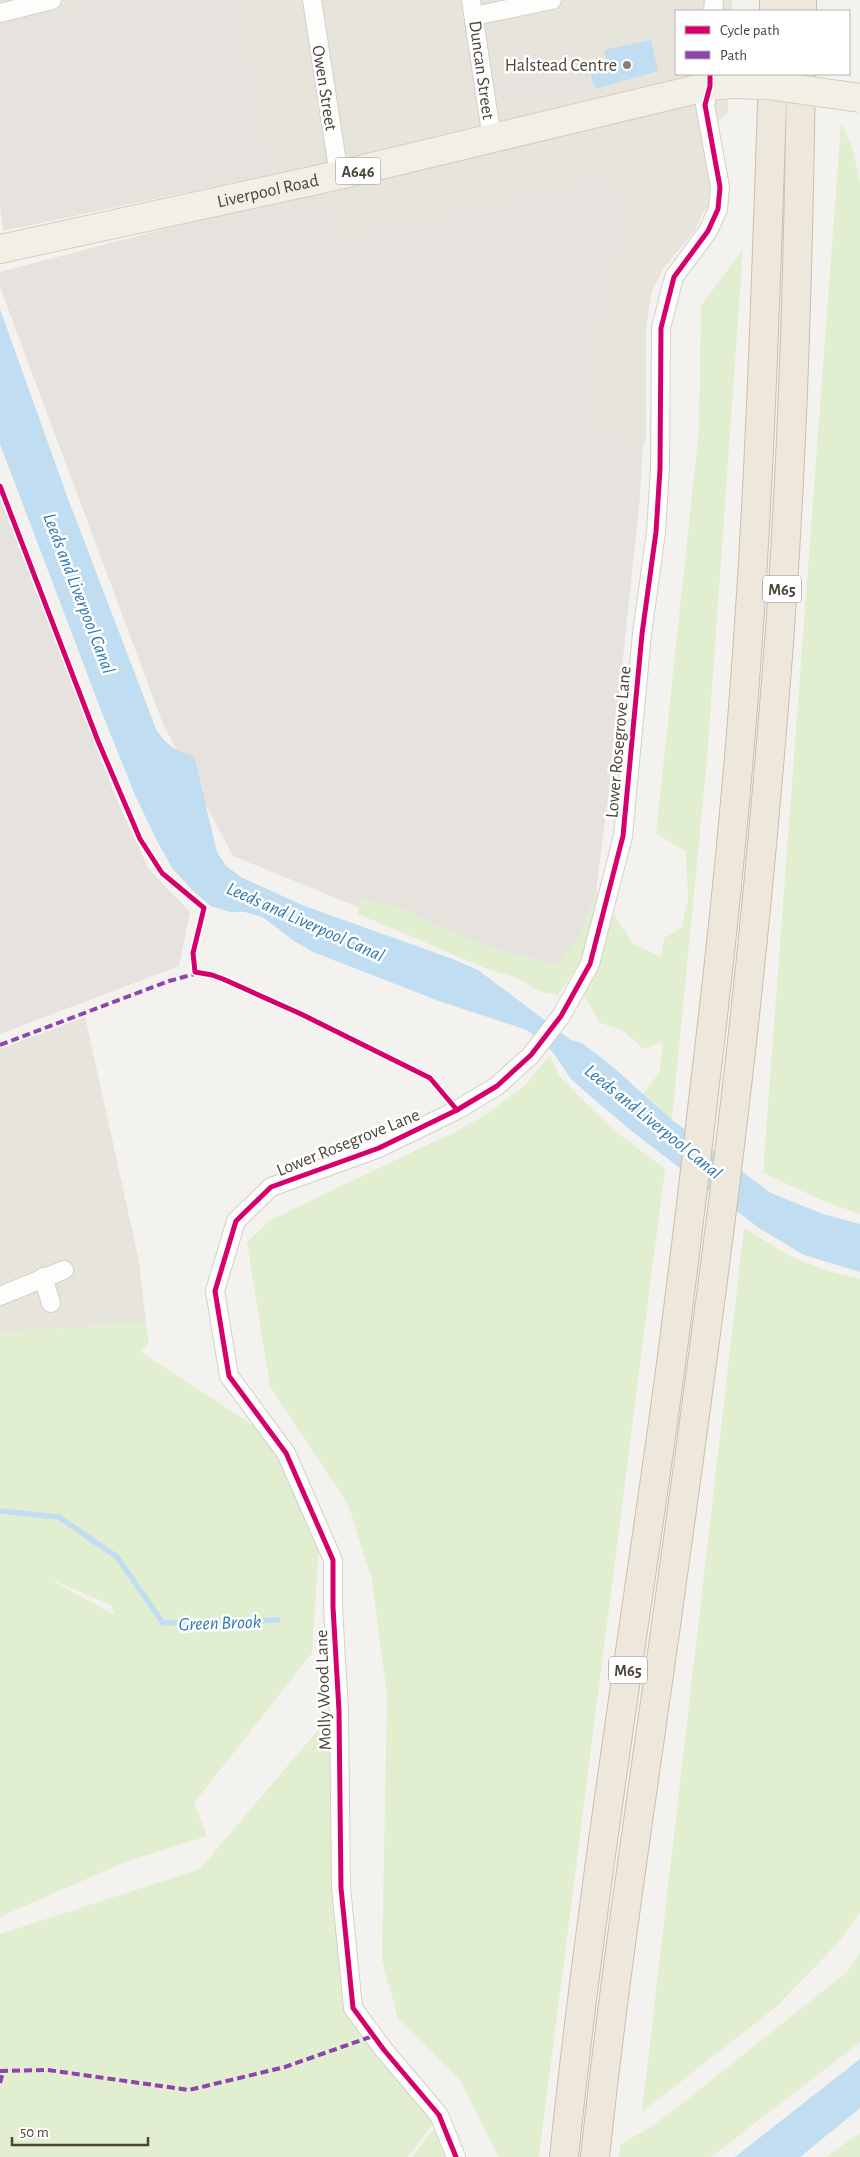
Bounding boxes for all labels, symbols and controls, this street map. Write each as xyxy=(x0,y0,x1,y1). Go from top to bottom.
legend xyxy=(675,10,850,75)
street label: Duncan Street xyxy=(465,20,497,121)
text: Cycle path xyxy=(720,23,780,38)
street label: Owen Street xyxy=(308,44,340,132)
text: Path xyxy=(720,48,747,63)
place label: Halstead Centre xyxy=(505,57,617,75)
marker: Halstead Centre xyxy=(621,59,633,71)
road number: A646 xyxy=(336,158,380,185)
street label: Liverpool Road xyxy=(215,172,320,211)
water label: Leeds and Liverpool Canal xyxy=(39,510,118,677)
road number: M65 xyxy=(763,576,801,602)
street label: Lower Rosegrove Lane xyxy=(603,665,635,819)
water label: Leeds and Liverpool Canal xyxy=(224,879,387,966)
water label: Leeds and Liverpool Canal xyxy=(581,1061,726,1183)
street label: Lower Rosegrove Lane xyxy=(274,1106,423,1180)
water label: Green Brook xyxy=(178,1613,262,1634)
street label: Molly Wood Lane xyxy=(313,1629,335,1751)
road number: M65 xyxy=(609,1656,647,1684)
scale bar xyxy=(12,2114,149,2146)
text: 50 m xyxy=(20,2125,49,2140)

